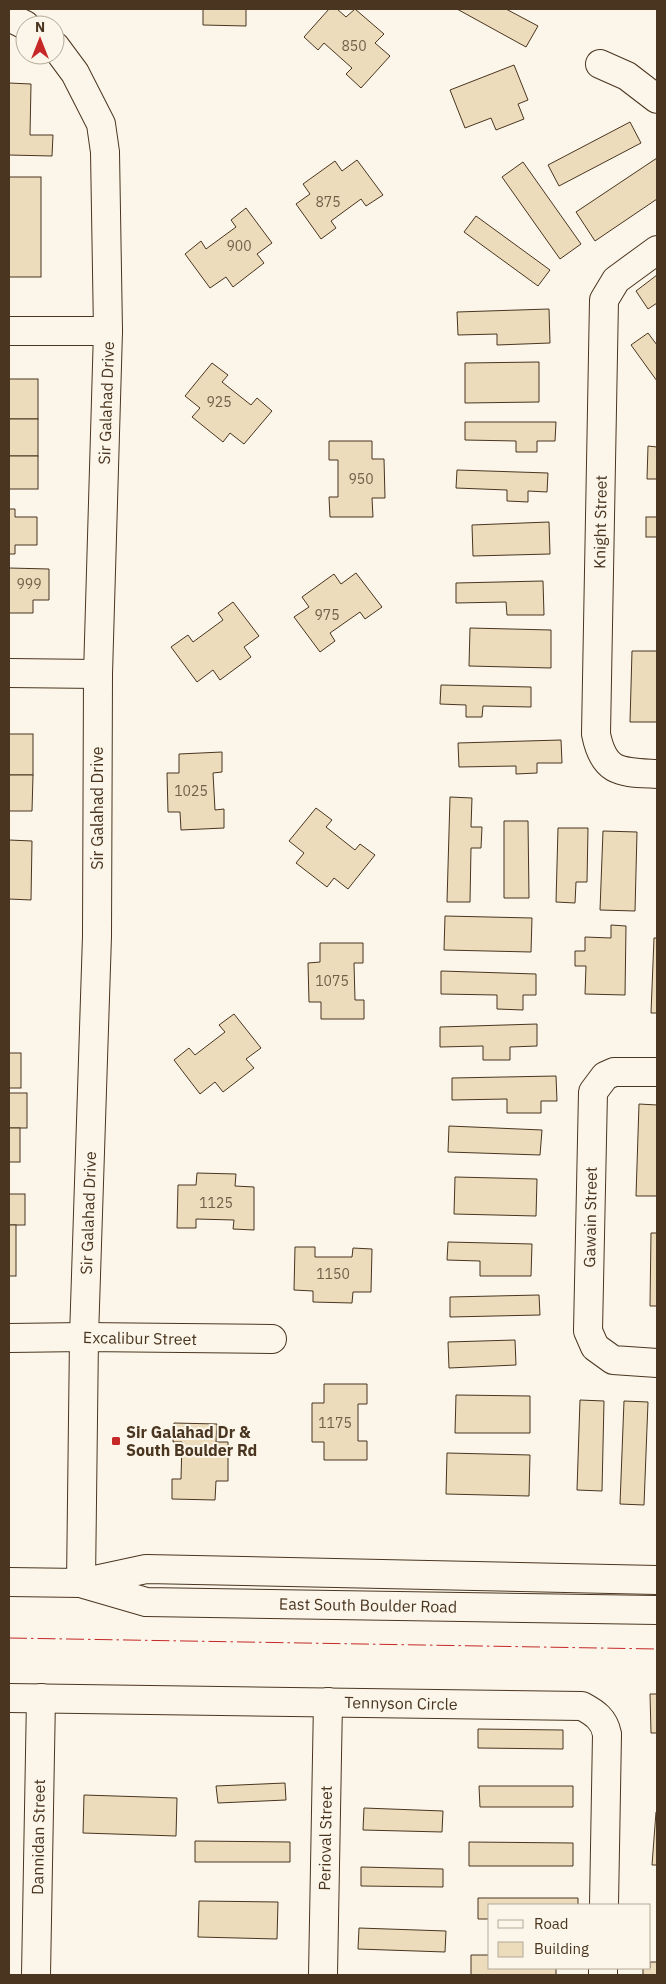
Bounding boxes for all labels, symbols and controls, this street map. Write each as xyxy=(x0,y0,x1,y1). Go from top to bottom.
north arrow xyxy=(15,15,65,65)
text: N xyxy=(35,18,45,36)
house number: 850 xyxy=(341,37,367,55)
house number: 875 xyxy=(315,193,341,211)
house number: 900 xyxy=(226,237,252,255)
street label: Sir Galahad Drive xyxy=(94,341,118,465)
house number: 925 xyxy=(206,393,232,411)
house number: 950 xyxy=(348,470,374,488)
street label: Knight Street xyxy=(589,475,611,569)
house number: 999 xyxy=(16,575,42,593)
house number: 975 xyxy=(314,606,340,624)
street label: Sir Galahad Drive xyxy=(87,746,107,870)
house number: 1025 xyxy=(174,782,208,800)
house number: 1075 xyxy=(315,972,349,990)
street label: Sir Galahad Drive xyxy=(76,1151,100,1275)
street label: Gawain Street xyxy=(579,1166,601,1268)
house number: 1125 xyxy=(199,1194,233,1212)
house number: 1150 xyxy=(316,1265,350,1283)
street label: Excalibur Street xyxy=(83,1327,197,1349)
house number: 1175 xyxy=(318,1414,352,1432)
place label: Sir Galahad Dr & South Boulder Rd xyxy=(126,1422,257,1460)
marker: Sir Galahad Dr & South Boulder Rd xyxy=(110,1435,122,1447)
street label: East South Boulder Road xyxy=(279,1593,457,1617)
street label: Tennyson Circle xyxy=(344,1692,458,1714)
street label: Dannidan Street xyxy=(27,1779,49,1895)
street label: Perioval Street xyxy=(314,1785,336,1891)
legend xyxy=(488,1904,651,1969)
text: Road xyxy=(534,1914,569,1933)
text: Building xyxy=(534,1939,589,1958)

